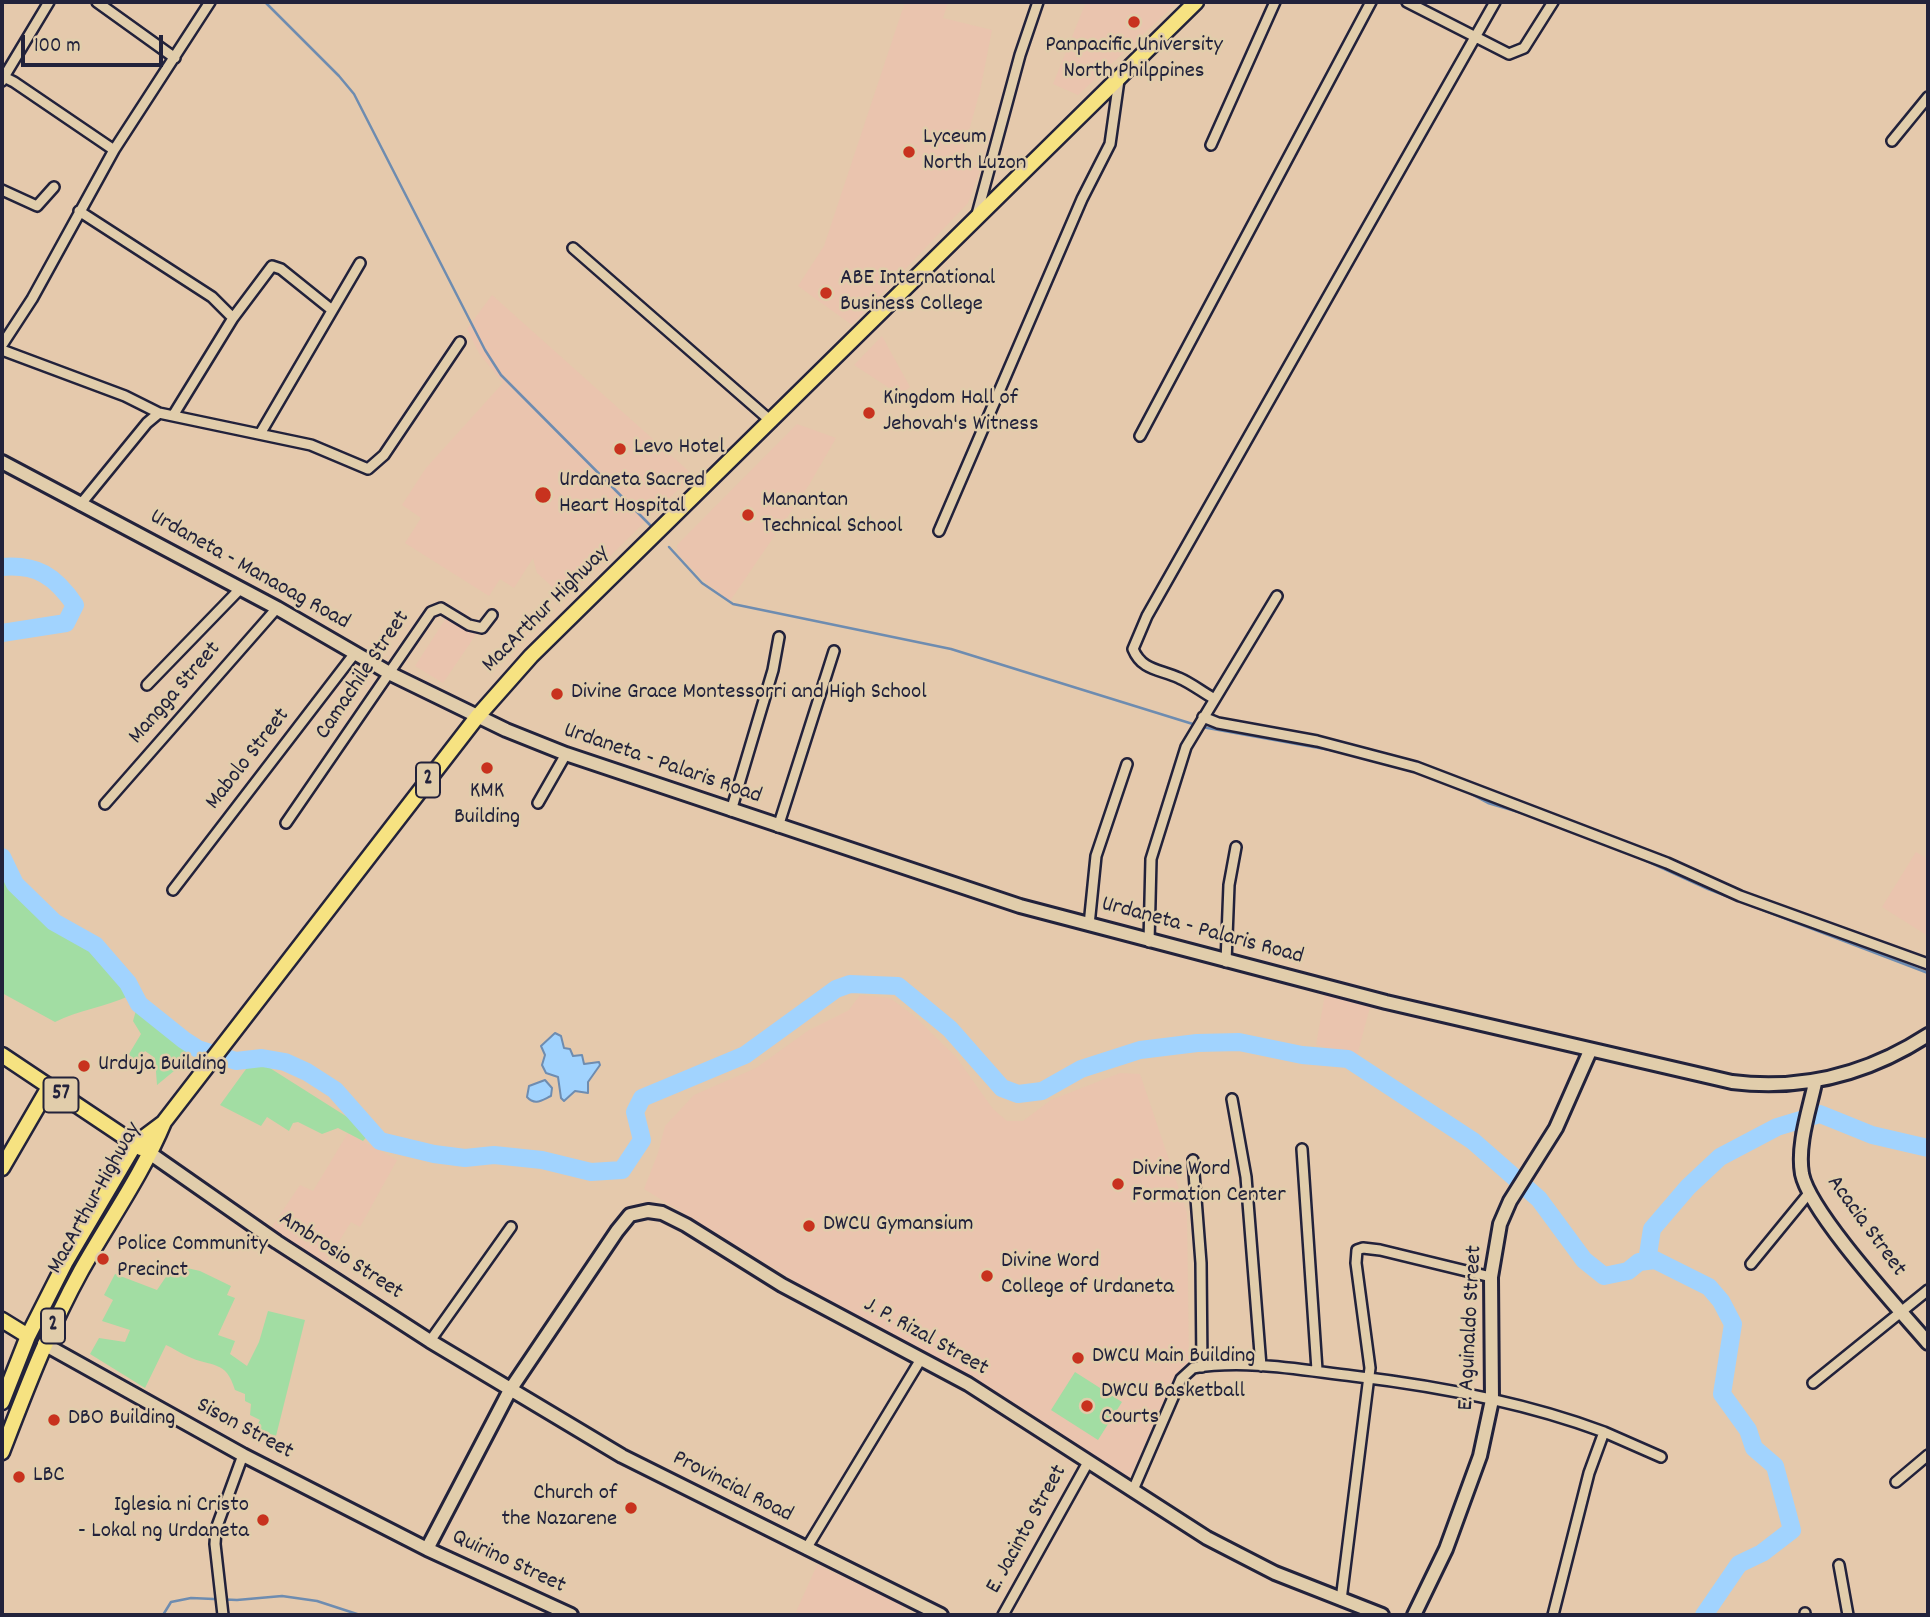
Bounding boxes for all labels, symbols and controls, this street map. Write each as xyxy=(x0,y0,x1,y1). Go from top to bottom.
marker: Panpacific University North Philppines xyxy=(1126,14,1142,30)
scale bar xyxy=(24,21,166,65)
text: 100 m xyxy=(34,32,81,62)
place label: Panpacific University North Philppines xyxy=(1045,33,1223,87)
place label: Lyceum North Luzon xyxy=(923,125,1026,179)
marker: Lyceum North Luzon xyxy=(901,144,917,160)
place label: ABE International Business College xyxy=(840,266,995,320)
marker: ABE International Business College xyxy=(818,285,834,301)
place label: Kingdom Hall of Jehovah's Witness xyxy=(883,386,1039,440)
marker: Kingdom Hall of Jehovah's Witness xyxy=(861,405,877,421)
place label: Levo Hotel xyxy=(634,435,725,463)
marker: Levo Hotel xyxy=(612,441,628,457)
place label: Urdaneta Sacred Heart Hospital xyxy=(559,468,705,522)
marker: Urdaneta Sacred Heart Hospital xyxy=(533,485,553,505)
place label: Manantan Technical School xyxy=(762,488,903,542)
street label: Urdaneta - Manaoag Road xyxy=(144,504,354,638)
marker: Manantan Technical School xyxy=(740,507,756,523)
street label: MacArthur Highway xyxy=(478,541,616,679)
street label: Camachile Street xyxy=(311,606,417,746)
street label: Mangga Street xyxy=(124,637,228,751)
place label: Divine Grace Montessorri and High School xyxy=(571,680,927,708)
marker: Divine Grace Montessorri and High School xyxy=(549,686,565,702)
street label: Mabolo Street xyxy=(201,704,297,816)
street label: Urdaneta - Palaris Road xyxy=(559,718,765,812)
marker: KMK Building xyxy=(479,760,495,776)
road number: 2 xyxy=(416,762,440,798)
place label: KMK Building xyxy=(454,779,520,833)
street label: Urdaneta - Palaris Road xyxy=(1098,892,1306,972)
place label: Urduja Building xyxy=(98,1052,227,1080)
marker: Urduja Building xyxy=(76,1058,92,1074)
road number: 57 xyxy=(43,1078,78,1112)
street label: MacArthur Highway xyxy=(43,1118,149,1280)
place label: Divine Word Formation Center xyxy=(1132,1157,1286,1211)
street label: Acacia Street xyxy=(1819,1171,1911,1283)
marker: Divine Word Formation Center xyxy=(1110,1176,1126,1192)
street label: Ambrosio Street xyxy=(273,1207,407,1307)
place label: DWCU Gymansium xyxy=(823,1212,974,1240)
marker: DWCU Gymansium xyxy=(801,1218,817,1234)
place label: Police Community Precinct xyxy=(117,1232,268,1286)
street label: E. Aguinaldo Street xyxy=(1454,1245,1490,1411)
place label: Divine Word College of Urdaneta xyxy=(1001,1249,1174,1303)
marker: Police Community Precinct xyxy=(95,1251,111,1267)
marker: Divine Word College of Urdaneta xyxy=(979,1268,995,1284)
street label: J. P. Rizal Street xyxy=(858,1292,992,1384)
road number: 2 xyxy=(41,1308,65,1344)
place label: DWCU Main Building xyxy=(1092,1344,1255,1372)
marker: DWCU Main Building xyxy=(1070,1350,1086,1366)
place label: DWCU Basketball Courts xyxy=(1101,1379,1245,1433)
street label: Sison Street xyxy=(191,1393,297,1467)
marker: DWCU Basketball Courts xyxy=(1079,1398,1095,1414)
place label: DBO Building xyxy=(68,1406,175,1434)
marker: DBO Building xyxy=(46,1412,62,1428)
street label: Provincial Road xyxy=(667,1446,797,1530)
street label: E. Jacinto Street xyxy=(981,1461,1075,1599)
place label: LBC xyxy=(33,1463,65,1491)
marker: LBC xyxy=(11,1469,27,1485)
place label: Church of the Nazarene xyxy=(502,1481,617,1535)
place label: Iglesia ni Cristo - Lokal ng Urdaneta xyxy=(78,1493,249,1547)
marker: Church of the Nazarene xyxy=(623,1500,639,1516)
marker: Iglesia ni Cristo - Lokal ng Urdaneta xyxy=(255,1512,271,1528)
street label: Quirino Street xyxy=(447,1525,569,1601)

